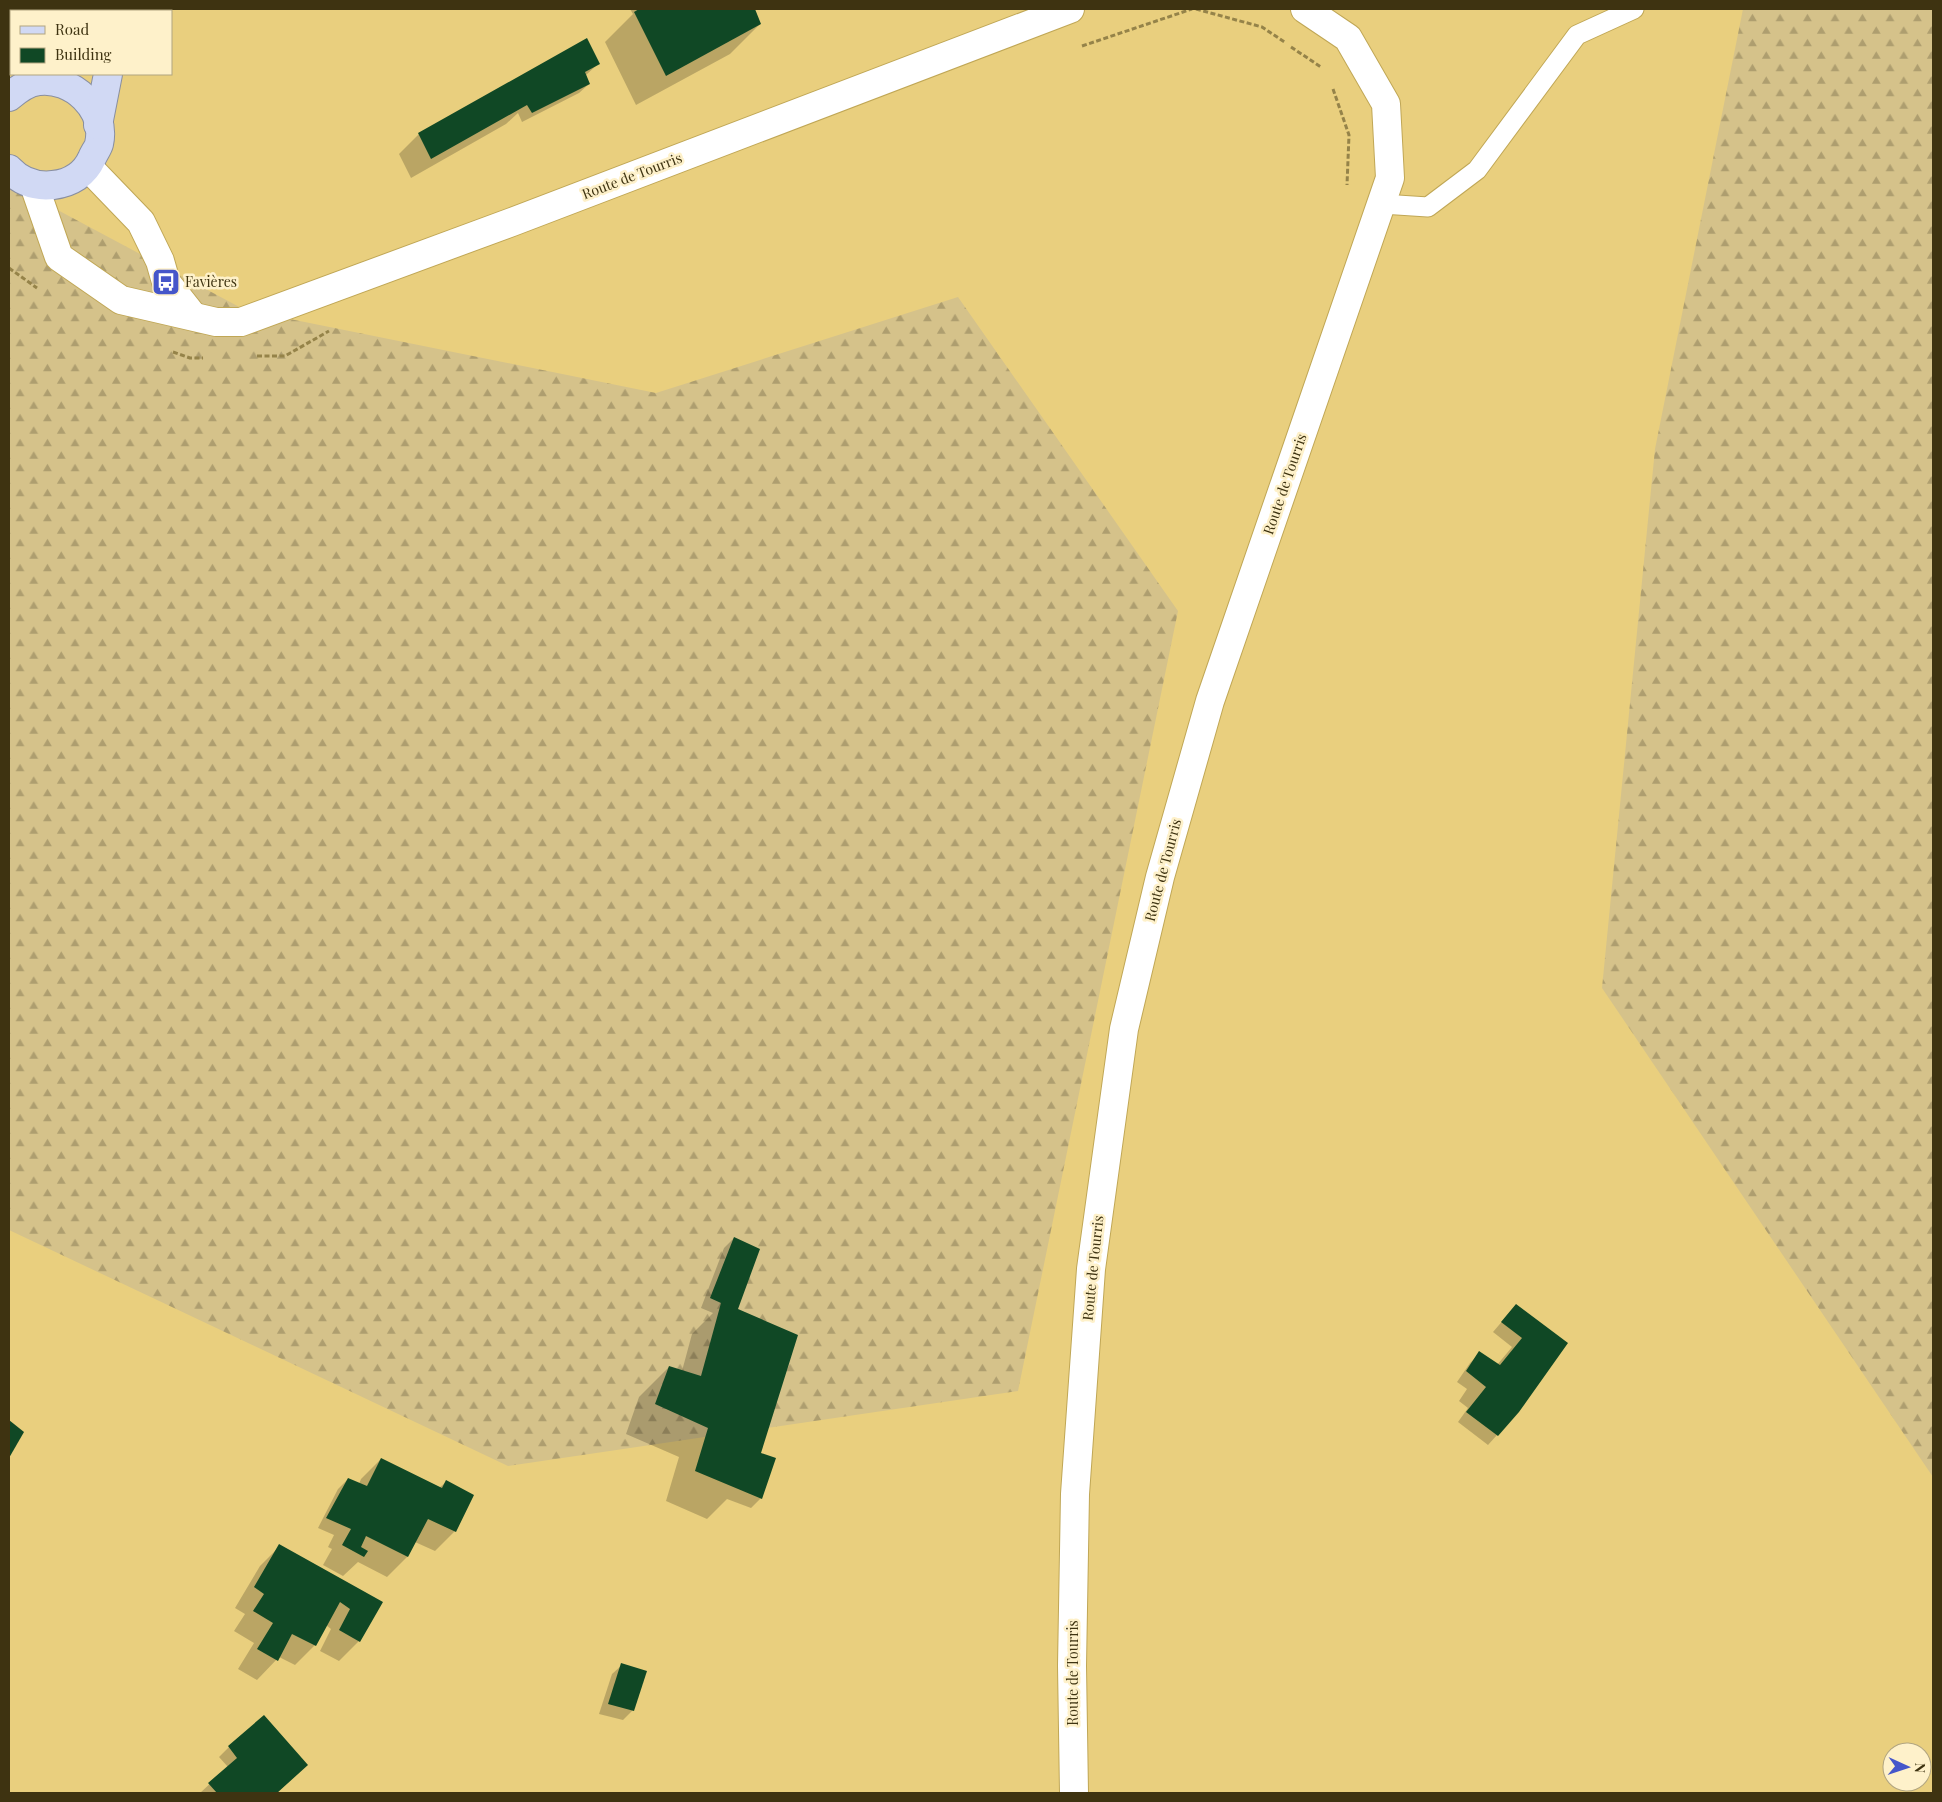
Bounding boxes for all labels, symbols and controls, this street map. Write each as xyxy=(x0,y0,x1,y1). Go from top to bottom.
legend xyxy=(10,10,172,75)
text: Road xyxy=(55,19,89,39)
text: Building xyxy=(55,44,112,64)
street label: Route de Tourris xyxy=(579,148,684,203)
bus stop icon: Favières xyxy=(151,267,181,297)
place label: Favières xyxy=(185,272,237,291)
street label: Route de Tourris xyxy=(1258,431,1311,537)
street label: Route de Tourris xyxy=(1140,816,1185,923)
street label: Route de Tourris xyxy=(1078,1214,1107,1321)
street label: Route de Tourris xyxy=(1063,1620,1082,1726)
north arrow xyxy=(1882,1742,1932,1792)
text: N xyxy=(1911,1762,1930,1773)

